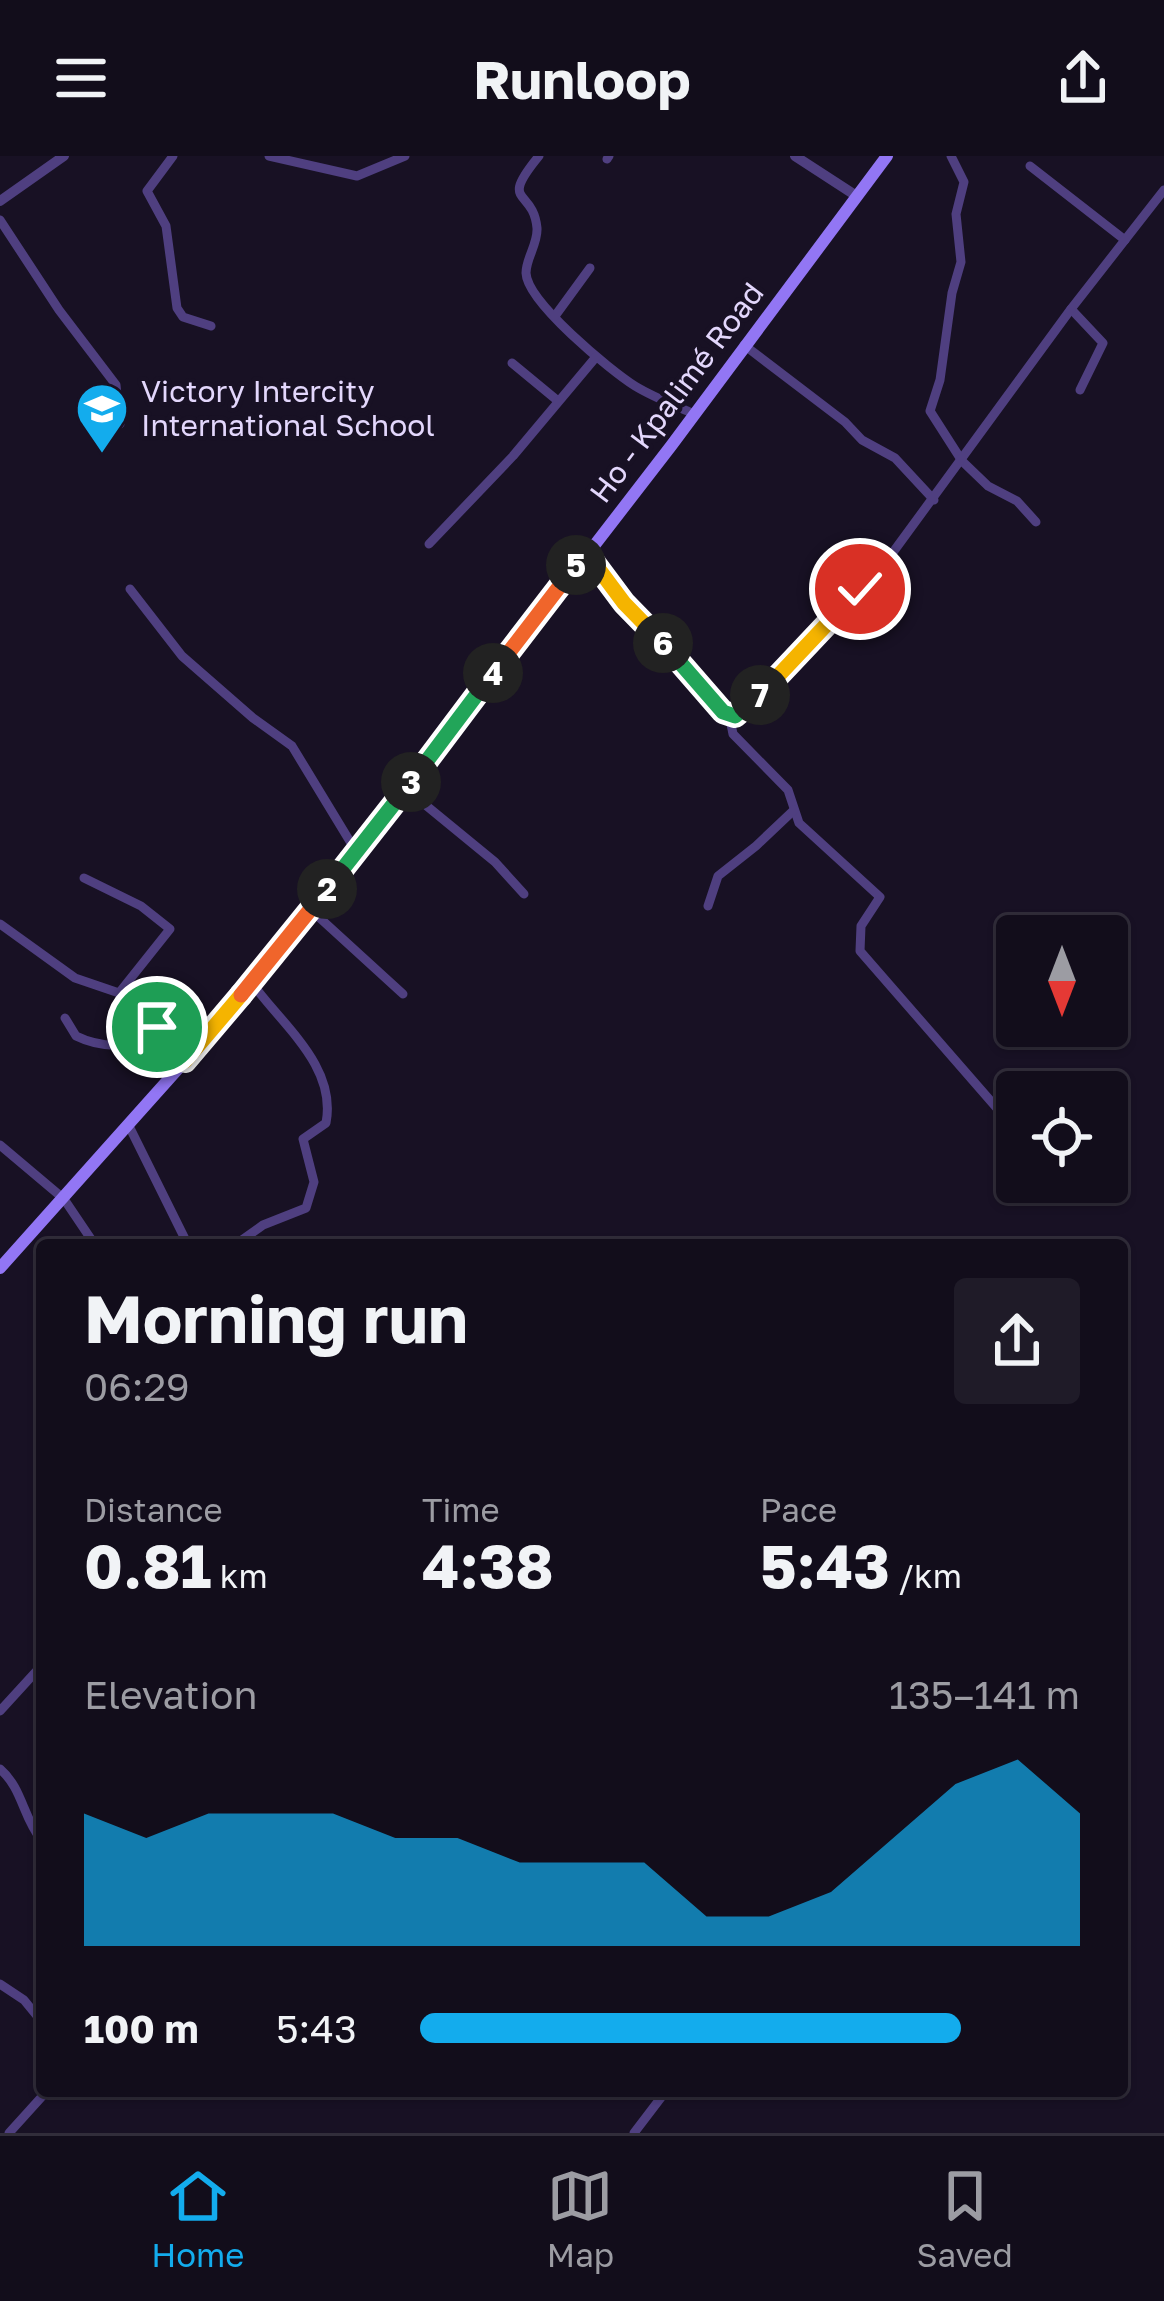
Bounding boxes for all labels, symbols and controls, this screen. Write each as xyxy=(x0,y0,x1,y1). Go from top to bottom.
icon: menu xyxy=(48,45,114,111)
icon: share xyxy=(1050,45,1116,111)
text: Runloop xyxy=(473,46,691,111)
street label: Ho - Kpalimé Road xyxy=(582,275,771,509)
place label: Victory Intercity International School xyxy=(141,373,435,443)
school or university icon: Victory Intercity International School xyxy=(74,381,130,455)
pin: 5 xyxy=(546,535,606,595)
pin xyxy=(809,538,911,640)
text: 5 xyxy=(566,545,586,584)
icon: check xyxy=(827,556,893,622)
pin: 6 xyxy=(633,613,693,673)
text: 6 xyxy=(653,623,673,662)
pin: 4 xyxy=(463,643,523,703)
text: 4 xyxy=(483,653,503,692)
pin: 7 xyxy=(730,665,790,725)
text: 7 xyxy=(751,675,769,714)
pin: 3 xyxy=(381,752,441,812)
text: 3 xyxy=(401,762,421,801)
pin: 2 xyxy=(297,859,357,919)
text: 2 xyxy=(317,869,337,908)
north arrow xyxy=(996,915,1128,1047)
map controls xyxy=(996,915,1128,1203)
pin xyxy=(106,976,208,1078)
icon: arrive xyxy=(124,994,190,1060)
button: locate xyxy=(996,1071,1128,1203)
text: Morning run xyxy=(84,1278,468,1358)
button: share xyxy=(954,1278,1080,1404)
text: 06:29 xyxy=(84,1363,190,1410)
text: Distance xyxy=(84,1490,223,1529)
text: Time xyxy=(422,1490,500,1529)
text: Pace xyxy=(760,1490,837,1529)
text: 0.81 xyxy=(84,1529,212,1601)
text: 4:38 xyxy=(422,1529,554,1601)
text: 5:43 xyxy=(760,1529,890,1601)
text: km xyxy=(212,1556,268,1595)
text: /km xyxy=(890,1556,962,1595)
text: Elevation xyxy=(84,1671,257,1718)
text: 135–141 m xyxy=(889,1671,1080,1718)
text: 100 m xyxy=(84,2005,199,2052)
text: 5:43 xyxy=(276,2005,357,2052)
tab: Home xyxy=(151,2163,244,2274)
tab: Map xyxy=(547,2163,614,2274)
tab: Saved xyxy=(916,2163,1013,2274)

